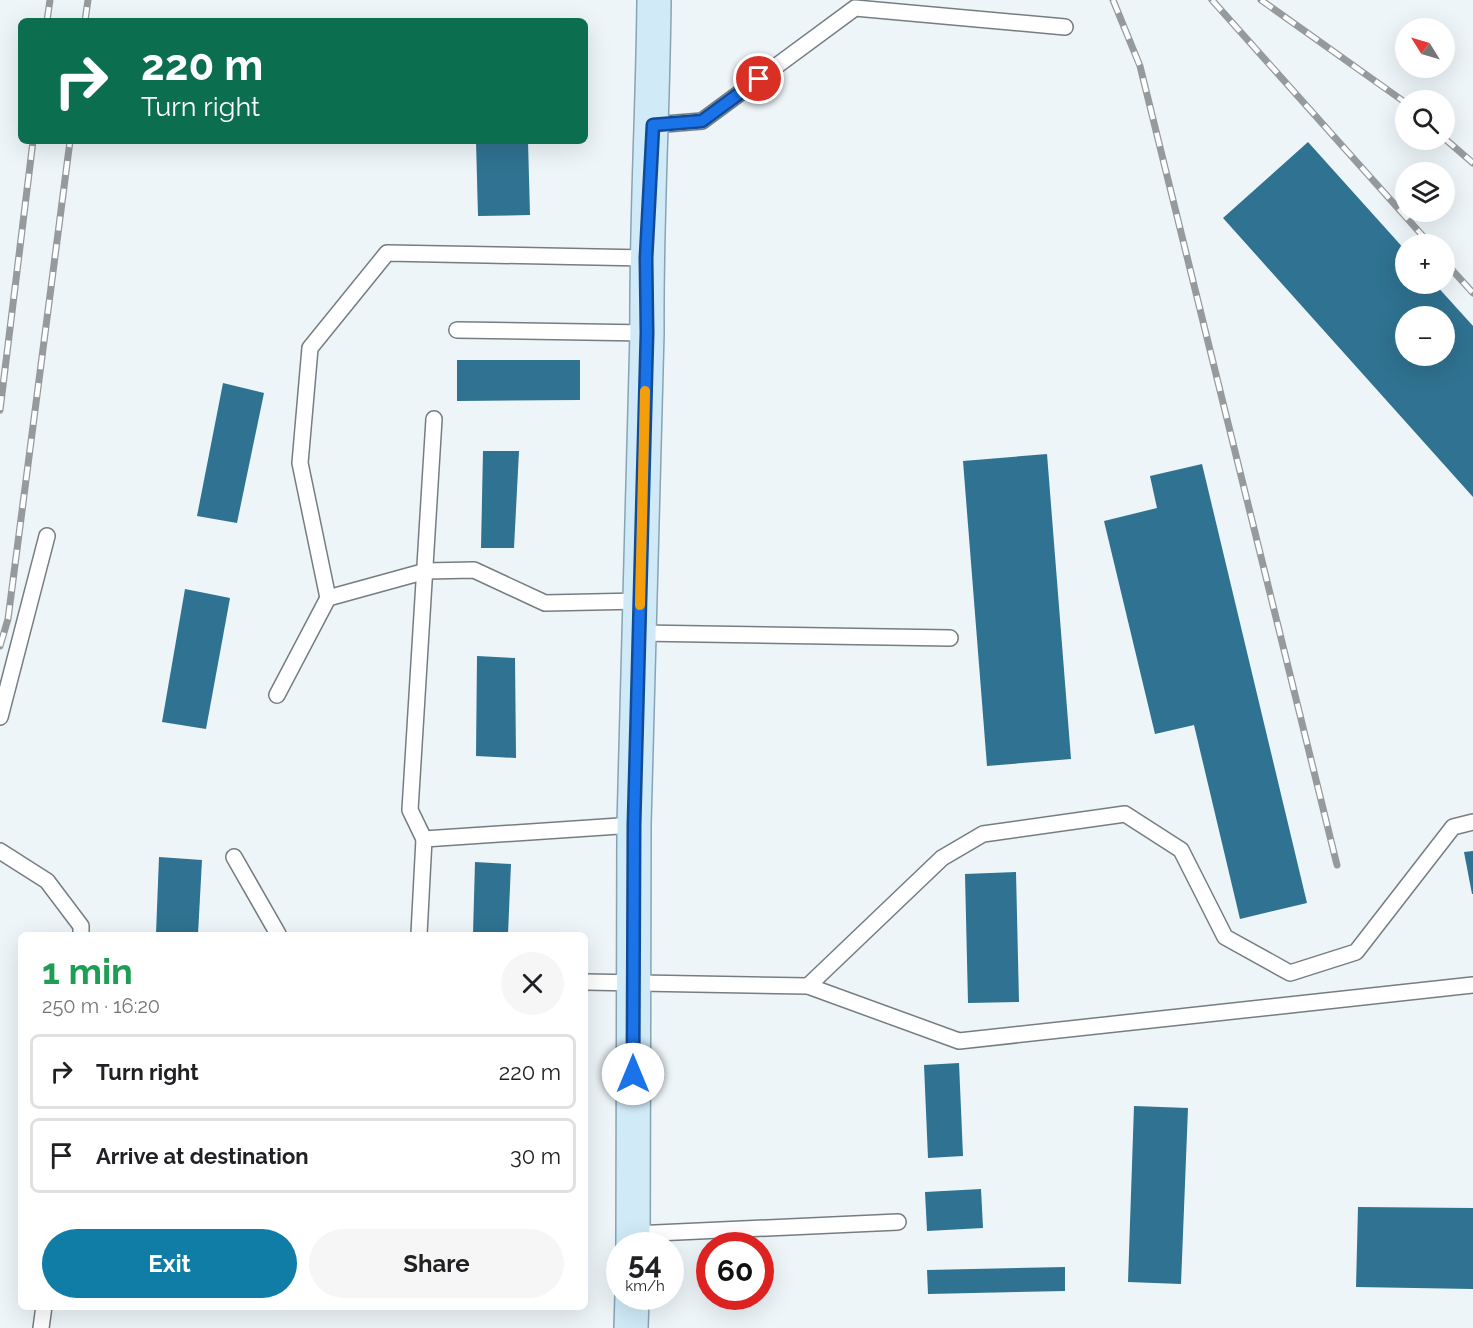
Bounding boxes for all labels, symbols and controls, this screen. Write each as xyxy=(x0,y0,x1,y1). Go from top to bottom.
north arrow xyxy=(1395,18,1455,78)
map controls xyxy=(1395,18,1455,366)
text: 220 m xyxy=(141,41,263,90)
icon: right xyxy=(42,42,120,120)
pin xyxy=(733,53,784,104)
icon: arrive xyxy=(742,62,775,95)
button: search xyxy=(1395,90,1455,150)
text: Turn right xyxy=(141,91,260,122)
button: layers xyxy=(1395,162,1455,222)
button: + xyxy=(1395,234,1455,294)
button: − xyxy=(1395,306,1455,366)
text: 1 min xyxy=(42,950,133,992)
button: close xyxy=(501,952,564,1015)
text: 250 m · 16:20 xyxy=(42,994,160,1018)
position arrow xyxy=(601,1042,665,1106)
icon: right xyxy=(45,1055,78,1088)
text: Turn right xyxy=(96,1059,199,1085)
text: 220 m xyxy=(499,1059,561,1085)
icon: arrive xyxy=(45,1139,78,1172)
text: Arrive at destination xyxy=(96,1143,309,1169)
text: 30 m xyxy=(510,1143,561,1169)
button: Exit xyxy=(42,1229,297,1298)
button: Share xyxy=(309,1229,564,1298)
speed limit sign: 60 xyxy=(696,1232,774,1310)
text: 54 xyxy=(628,1246,662,1281)
text: km/h xyxy=(625,1277,665,1295)

